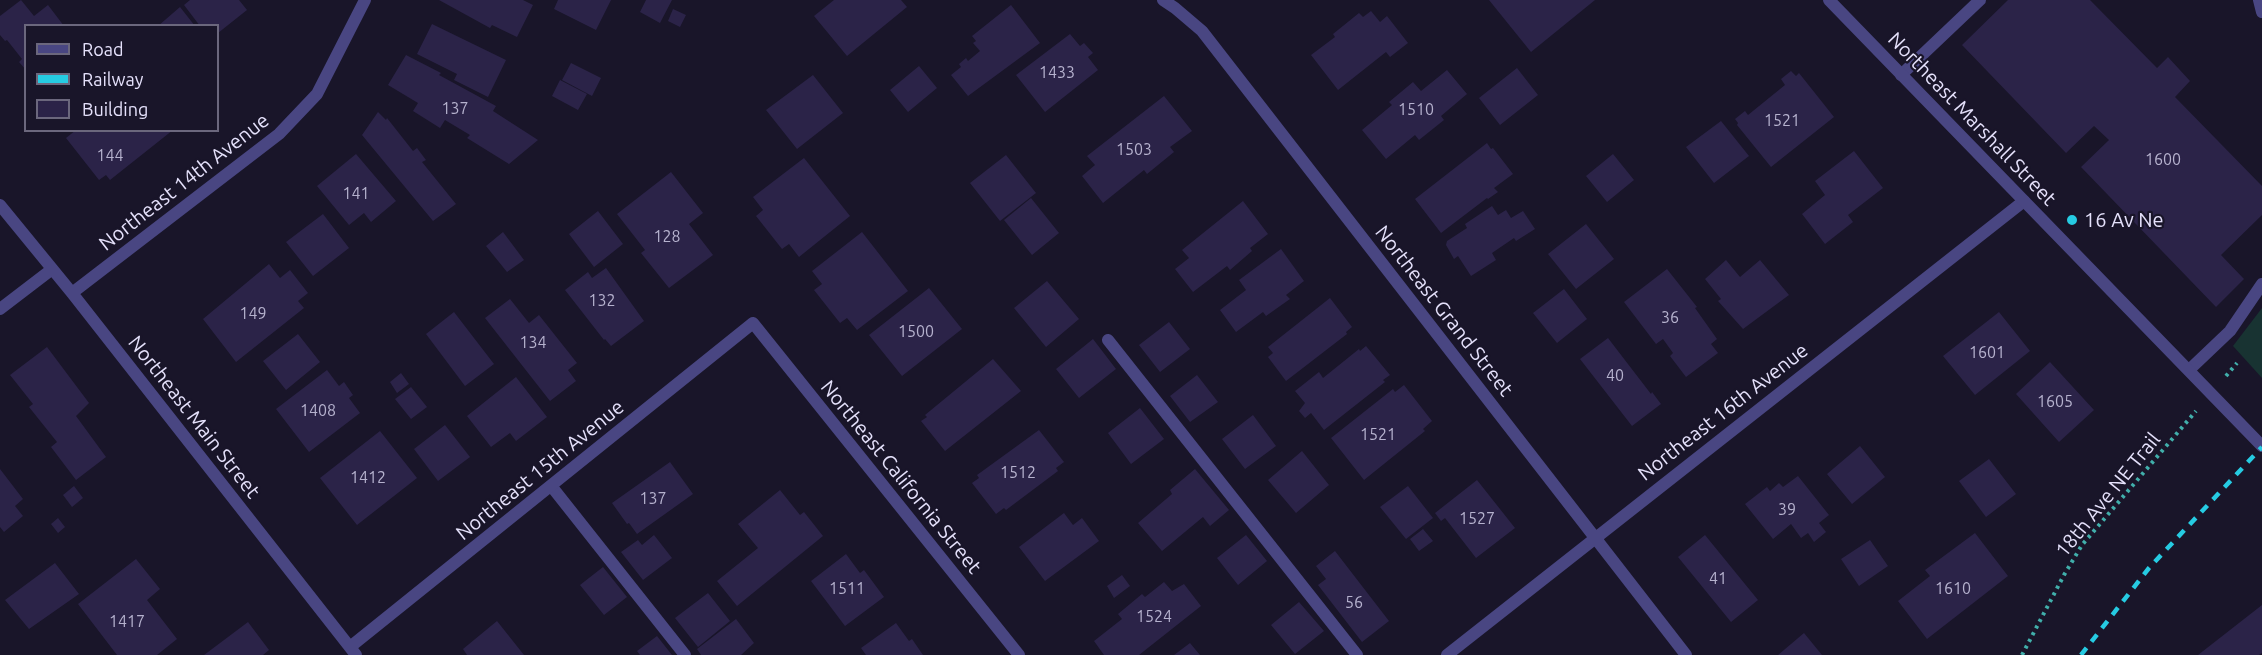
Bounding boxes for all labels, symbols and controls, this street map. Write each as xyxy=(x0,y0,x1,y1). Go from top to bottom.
legend xyxy=(24,24,219,132)
street label: Northeast Marshall Street xyxy=(1883,27,2061,211)
text: Road xyxy=(82,39,124,59)
house number: 1433 xyxy=(1039,63,1075,83)
text: Railway xyxy=(82,69,143,89)
text: Building xyxy=(82,99,148,119)
house number: 137 xyxy=(441,99,469,119)
house number: 1510 xyxy=(1398,100,1434,120)
street label: Northeast 14th Avenue xyxy=(94,108,274,256)
house number: 1521 xyxy=(1764,111,1800,131)
house number: 1503 xyxy=(1116,140,1152,160)
house number: 144 xyxy=(96,146,124,166)
house number: 1600 xyxy=(2145,150,2181,170)
house number: 141 xyxy=(342,184,370,204)
place label: 16 Av Ne xyxy=(2084,208,2164,232)
marker: 16 Av Ne xyxy=(2065,213,2079,227)
street label: Northeast Grand Street xyxy=(1370,221,1518,401)
house number: 128 xyxy=(653,227,681,247)
house number: 132 xyxy=(588,291,616,311)
house number: 149 xyxy=(239,304,267,324)
house number: 36 xyxy=(1661,308,1679,328)
house number: 1500 xyxy=(898,322,934,342)
street label: Northeast Main Street xyxy=(123,331,265,503)
house number: 134 xyxy=(519,333,547,353)
street label: Northeast 16th Avenue xyxy=(1633,338,1813,486)
house number: 1601 xyxy=(1969,343,2005,363)
house number: 40 xyxy=(1606,366,1624,386)
street label: Northeast California Street xyxy=(816,375,986,579)
house number: 1605 xyxy=(2037,392,2073,412)
street label: Northeast 15th Avenue xyxy=(451,395,629,545)
house number: 1408 xyxy=(300,401,336,421)
house number: 1521 xyxy=(1360,425,1396,445)
street label: 18th Ave NE Trail xyxy=(2051,428,2165,562)
house number: 1512 xyxy=(1000,463,1036,483)
house number: 1412 xyxy=(350,468,386,488)
house number: 137 xyxy=(639,489,667,509)
house number: 39 xyxy=(1778,500,1796,520)
house number: 1527 xyxy=(1459,509,1495,529)
house number: 41 xyxy=(1709,569,1727,589)
house number: 1511 xyxy=(829,579,865,599)
house number: 1610 xyxy=(1935,579,1971,599)
house number: 56 xyxy=(1345,593,1363,613)
house number: 1524 xyxy=(1136,607,1172,627)
house number: 1417 xyxy=(109,612,145,632)

